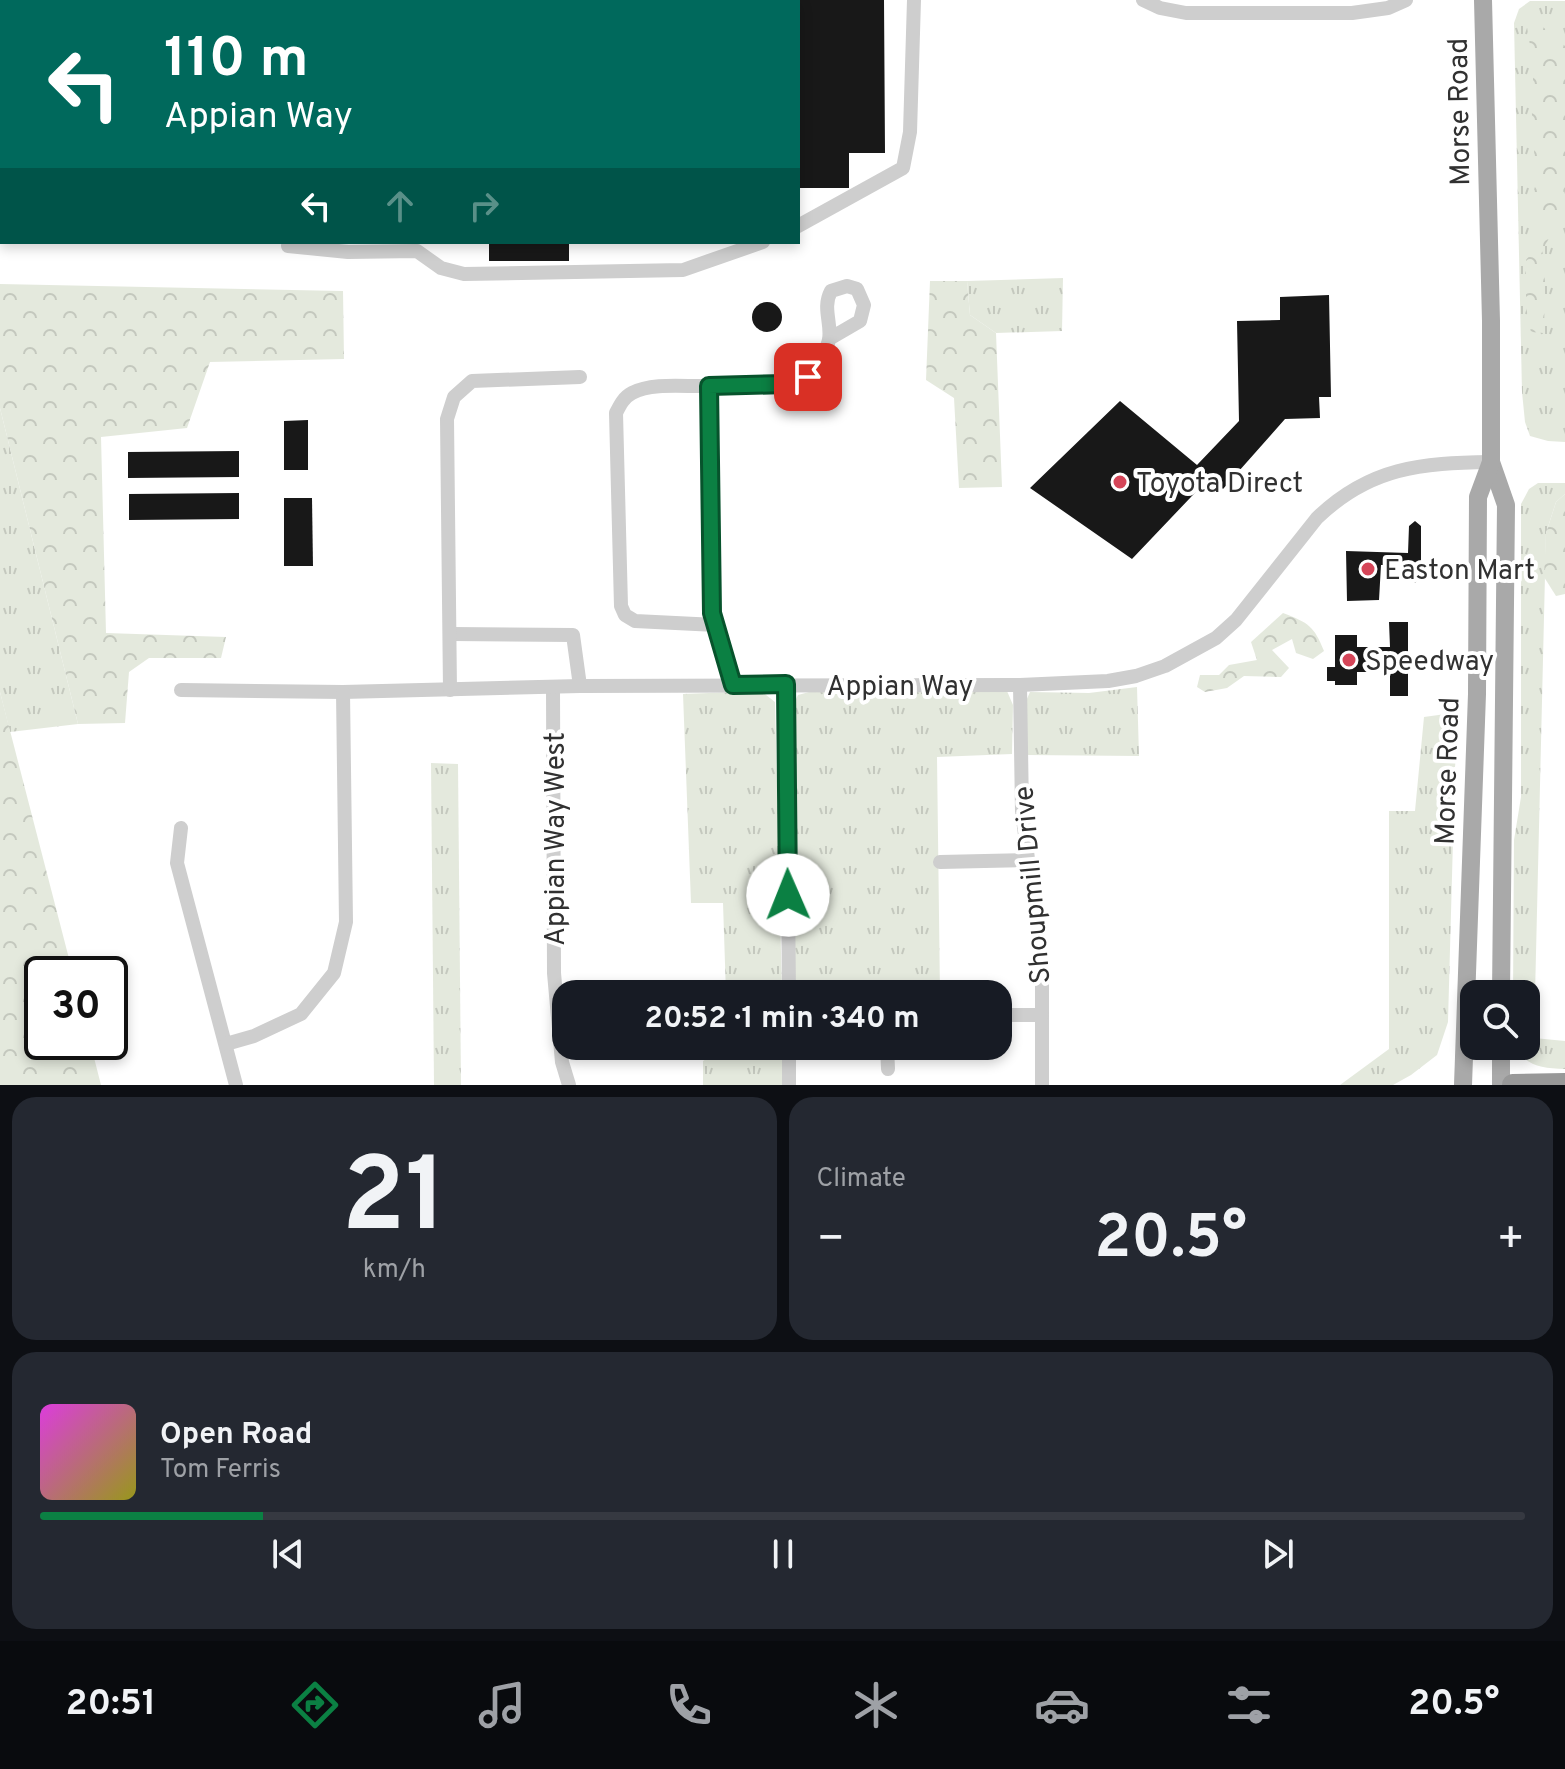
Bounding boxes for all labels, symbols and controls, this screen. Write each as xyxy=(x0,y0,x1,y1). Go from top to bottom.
text: 110 m xyxy=(164,26,309,96)
icon: left xyxy=(32,32,136,136)
street label: Morse Road xyxy=(1442,38,1480,186)
text: Appian Way xyxy=(164,95,353,141)
icon: left xyxy=(294,184,338,228)
icon: ahead xyxy=(378,184,422,228)
icon: right xyxy=(462,184,506,228)
pin xyxy=(774,343,842,411)
icon: arrive xyxy=(786,355,830,399)
place label: Toyota Direct xyxy=(1136,467,1303,503)
marker: Toyota Direct xyxy=(1111,473,1129,491)
place label: Easton Mart xyxy=(1384,554,1535,590)
marker: Easton Mart xyxy=(1359,560,1377,578)
place label: Speedway xyxy=(1365,645,1494,681)
marker: Speedway xyxy=(1340,651,1358,669)
street label: Appian Way xyxy=(827,670,973,706)
street label: Morse Road xyxy=(1428,697,1470,846)
street label: Appian Way West xyxy=(539,732,575,946)
street label: Shoupmill Drive xyxy=(1007,784,1061,985)
position arrow xyxy=(746,853,830,937)
speed limit sign: 30 xyxy=(24,956,128,1060)
map controls xyxy=(1460,980,1540,1060)
button: search xyxy=(1460,980,1540,1060)
text: 20:52 · 1 min · 340 m xyxy=(645,1001,919,1038)
text: 21 xyxy=(342,1136,447,1268)
text: Climate xyxy=(817,1163,906,1196)
text: 20.5° xyxy=(1095,1203,1247,1279)
text: − xyxy=(817,1213,845,1269)
text: + xyxy=(1497,1213,1525,1269)
text: km/h xyxy=(363,1254,426,1287)
text: Open Road xyxy=(160,1417,312,1454)
text: Tom Ferris xyxy=(160,1454,281,1487)
icon: previous xyxy=(266,1532,310,1576)
icon: pause xyxy=(761,1532,805,1576)
icon: next xyxy=(1256,1532,1300,1576)
icon: directions xyxy=(287,1677,343,1733)
icon: music xyxy=(474,1677,530,1733)
icon: phone xyxy=(661,1677,717,1733)
icon: climate xyxy=(848,1677,904,1733)
icon: car xyxy=(1034,1677,1090,1733)
icon: filters xyxy=(1221,1677,1277,1733)
text: 20:51 xyxy=(65,1682,156,1728)
text: 20.5° xyxy=(1408,1682,1500,1728)

